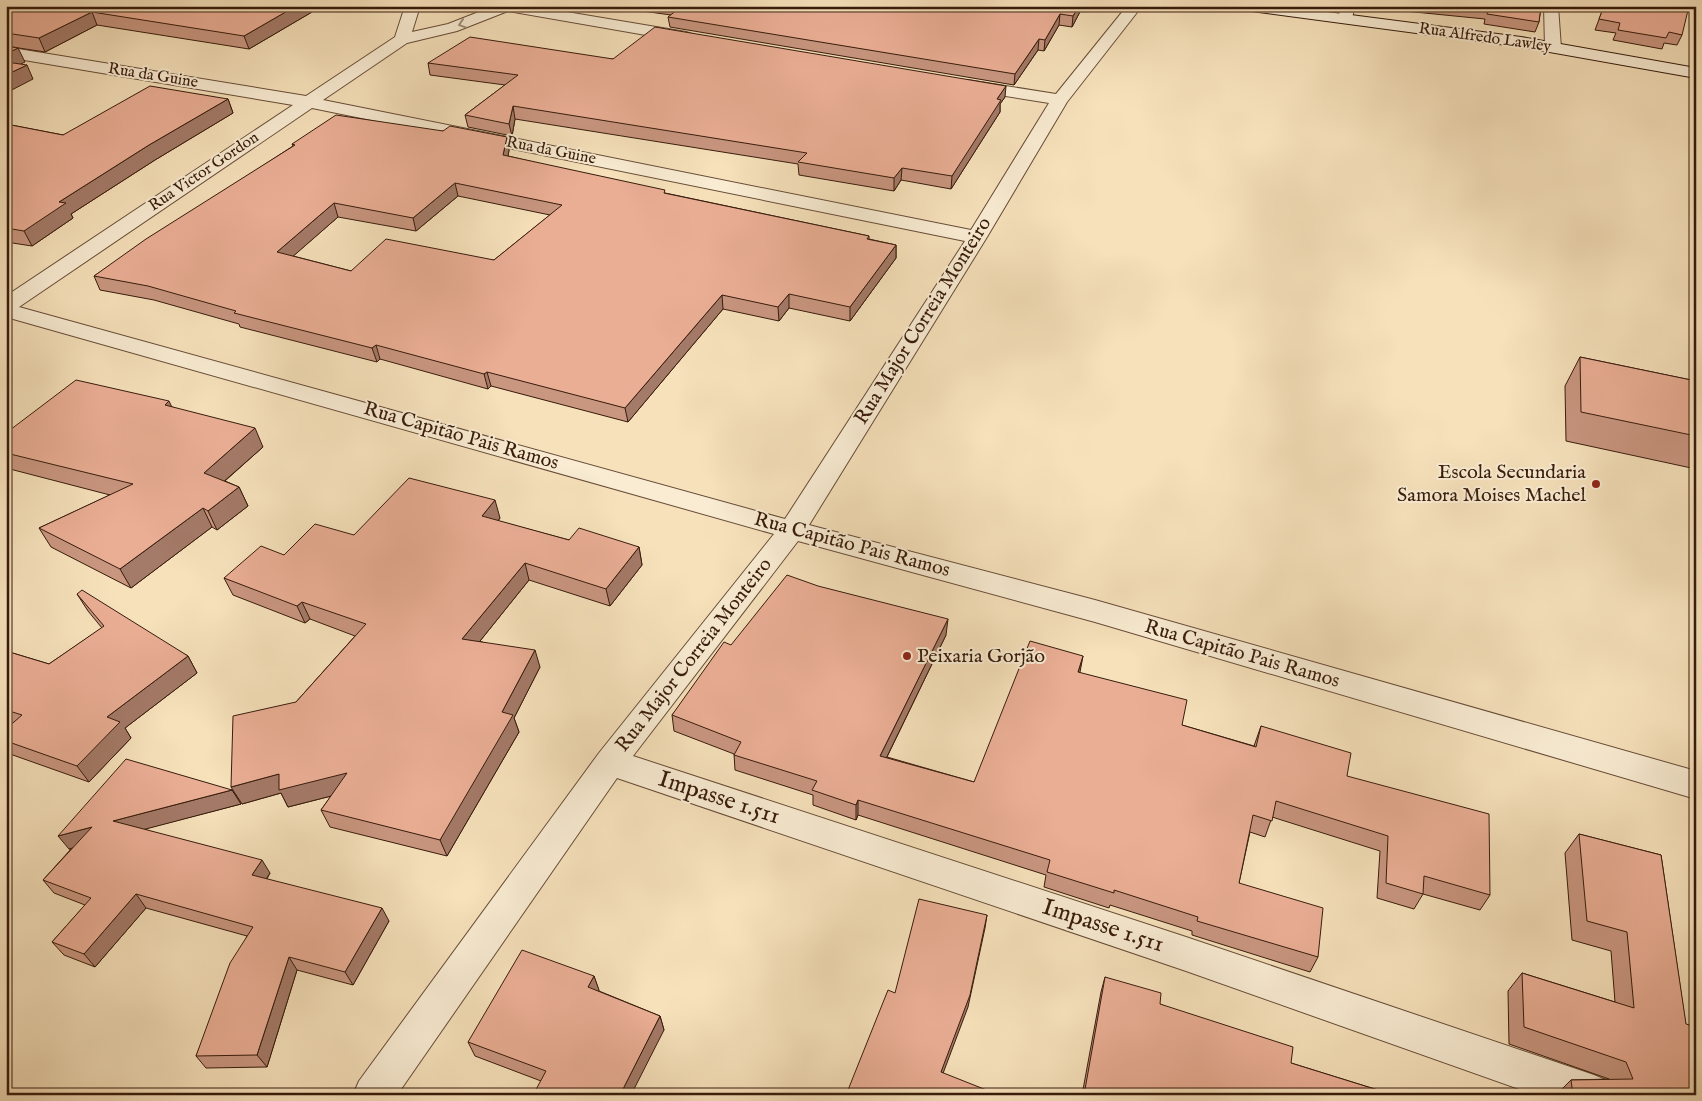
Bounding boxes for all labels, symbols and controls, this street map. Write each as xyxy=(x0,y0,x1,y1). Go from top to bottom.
one-way arrow xyxy=(459,18,467,28)
street label: Rua Alfredo Lawley xyxy=(1417,19,1553,57)
street label: Rua da Guine xyxy=(107,59,199,93)
street label: Rua Victor Gordon xyxy=(145,128,263,216)
street label: Rua da Guine xyxy=(504,133,598,169)
street label: Rua Major Correia Monteiro xyxy=(849,213,997,429)
street label: Rua Capitão Pais Ramos xyxy=(361,396,561,476)
place label: Escola Secundaria Samora Moises Machel xyxy=(1397,460,1587,508)
marker: Escola Secundaria Samora Moises Machel xyxy=(1590,478,1602,490)
street label: Rua Capitão Pais Ramos xyxy=(751,507,953,583)
street label: Rua Major Correia Monteiro xyxy=(610,553,778,757)
street label: Rua Capitão Pais Ramos xyxy=(1142,614,1342,694)
place label: Peixaria Gorjão xyxy=(917,644,1045,669)
marker: Peixaria Gorjão xyxy=(901,650,913,662)
street label: Impasse 1.511 xyxy=(654,764,784,832)
street label: Impasse 1.511 xyxy=(1038,892,1168,960)

